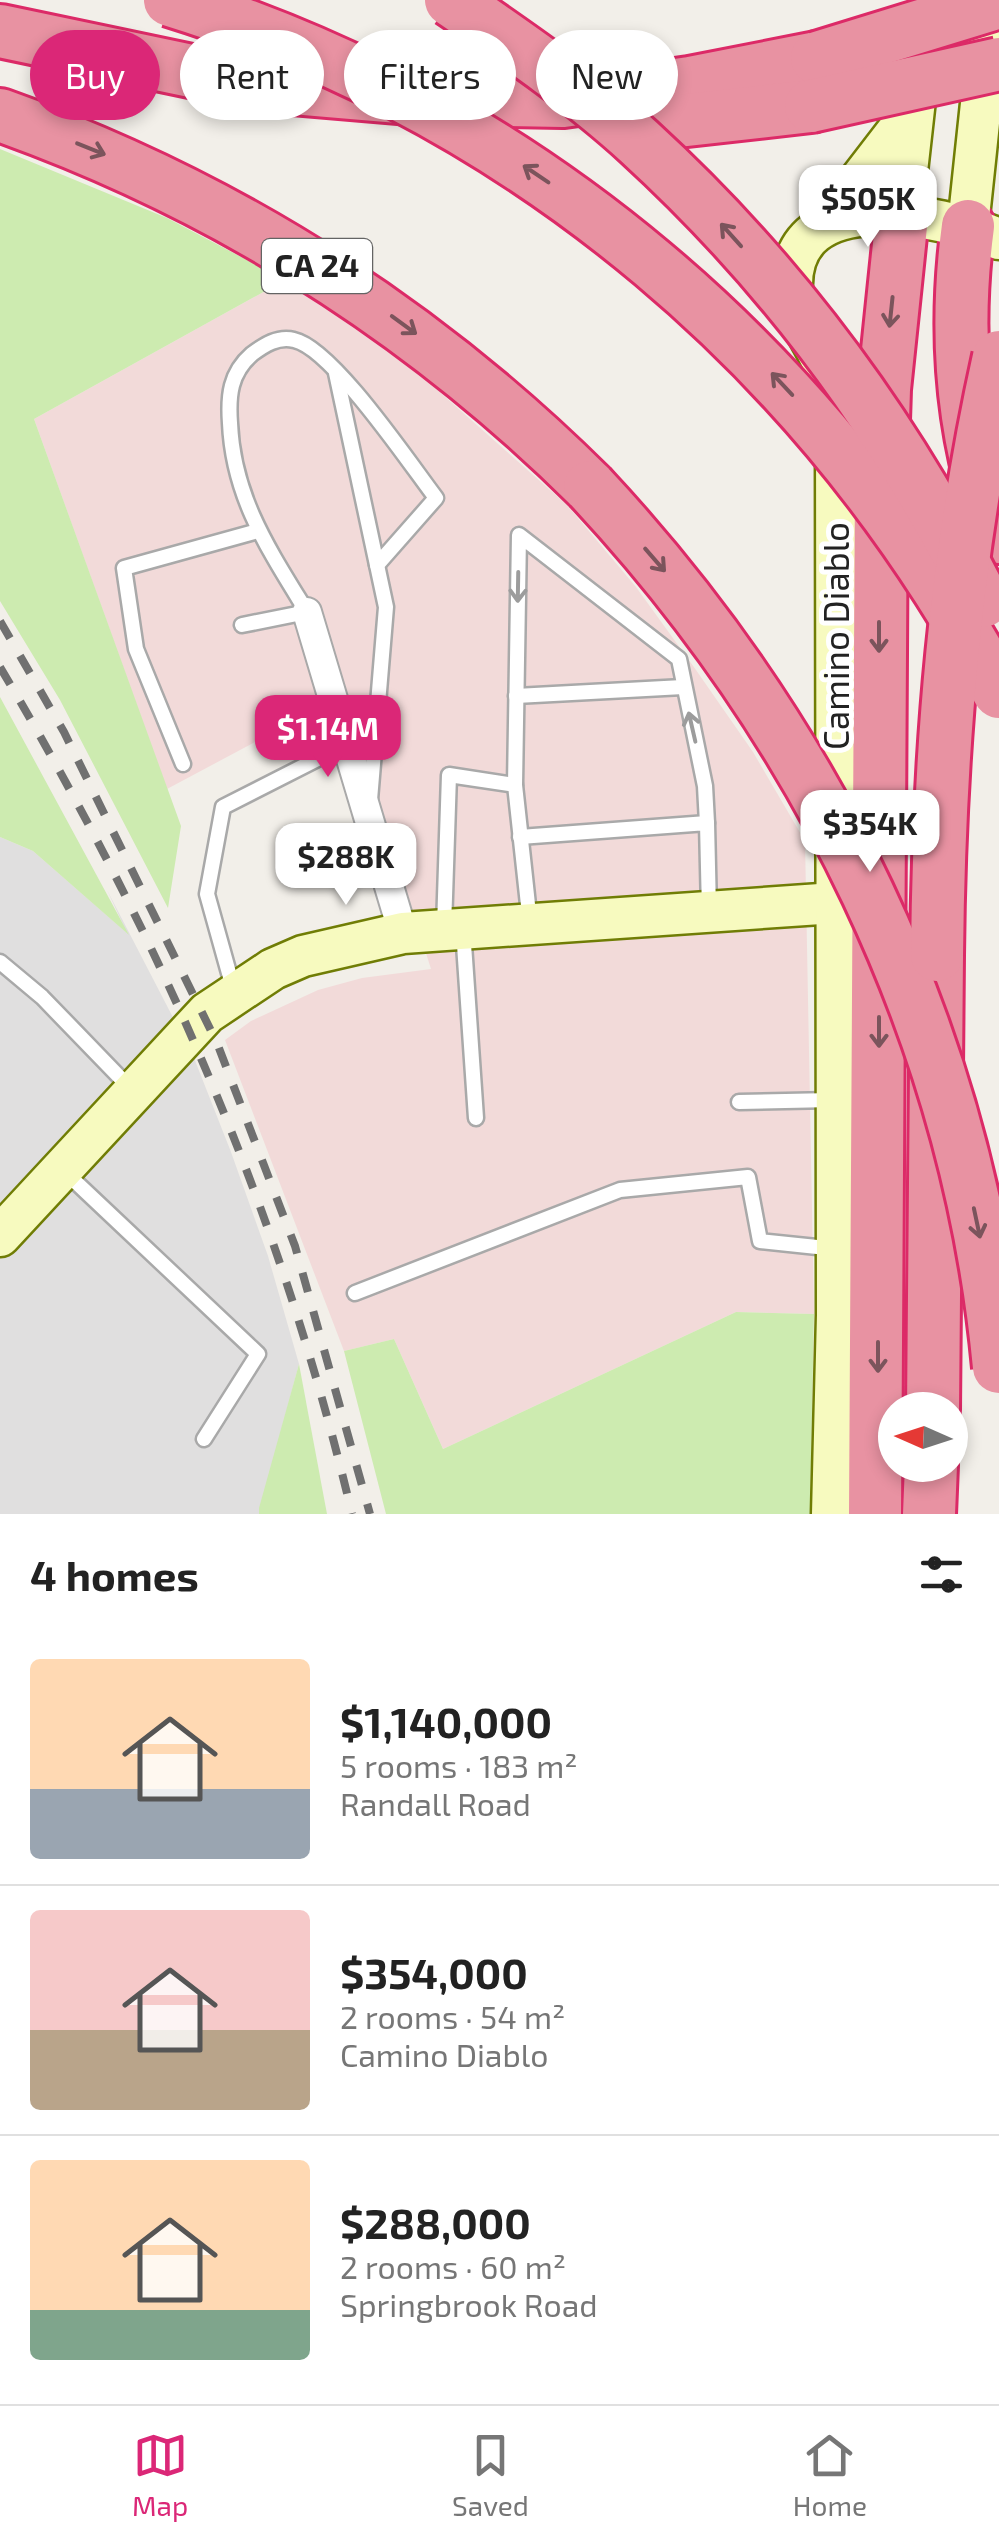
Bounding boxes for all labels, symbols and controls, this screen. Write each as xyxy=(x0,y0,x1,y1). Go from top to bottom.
chip: Buy xyxy=(30,30,160,120)
chip: Rent xyxy=(180,30,324,120)
chip: Filters xyxy=(344,30,516,120)
chip: New xyxy=(536,30,678,120)
one-way arrow xyxy=(76,142,106,160)
one-way arrow xyxy=(522,163,550,184)
pin: $505K xyxy=(798,165,938,250)
text: $505K xyxy=(821,178,915,216)
one-way arrow xyxy=(720,223,743,248)
road number: CA 24 xyxy=(262,239,372,293)
one-way arrow xyxy=(881,296,900,328)
one-way arrow xyxy=(390,314,418,335)
one-way arrow xyxy=(771,372,794,397)
street label: Camino Diablo xyxy=(814,522,856,750)
one-way arrow xyxy=(644,547,667,572)
one-way arrow xyxy=(508,570,528,603)
one-way arrow xyxy=(870,620,888,652)
pin: $1.14M xyxy=(247,695,409,780)
text: $1.14M xyxy=(277,708,379,746)
one-way arrow xyxy=(682,712,701,744)
pin: $354K xyxy=(800,790,940,875)
text: $354K xyxy=(822,803,918,841)
pin: $288K xyxy=(276,823,416,908)
text: $288K xyxy=(297,836,395,874)
one-way arrow xyxy=(870,1014,888,1047)
one-way arrow xyxy=(969,1206,988,1238)
one-way arrow xyxy=(868,1340,888,1372)
north arrow xyxy=(878,1392,968,1482)
map controls xyxy=(878,1392,968,1482)
icon: filters xyxy=(914,1547,969,1602)
text: 4 homes xyxy=(30,1549,199,1599)
text: $1,140,000 xyxy=(340,1696,552,1746)
icon: home xyxy=(110,1699,230,1819)
text: 5 rooms · 183 m² xyxy=(340,1746,578,1784)
text: Randall Road xyxy=(340,1784,531,1822)
text: $354,000 xyxy=(340,1947,528,1997)
icon: home xyxy=(110,1950,230,2070)
text: 2 rooms · 54 m² xyxy=(340,1997,565,2035)
text: Camino Diablo xyxy=(340,2035,548,2073)
text: $288,000 xyxy=(340,2197,531,2247)
icon: home xyxy=(110,2200,230,2320)
text: 2 rooms · 60 m² xyxy=(340,2247,566,2285)
text: Springbrook Road xyxy=(340,2285,598,2323)
tab: Map xyxy=(132,2428,188,2522)
tab: Saved xyxy=(452,2428,529,2522)
tab: Home xyxy=(793,2428,867,2522)

